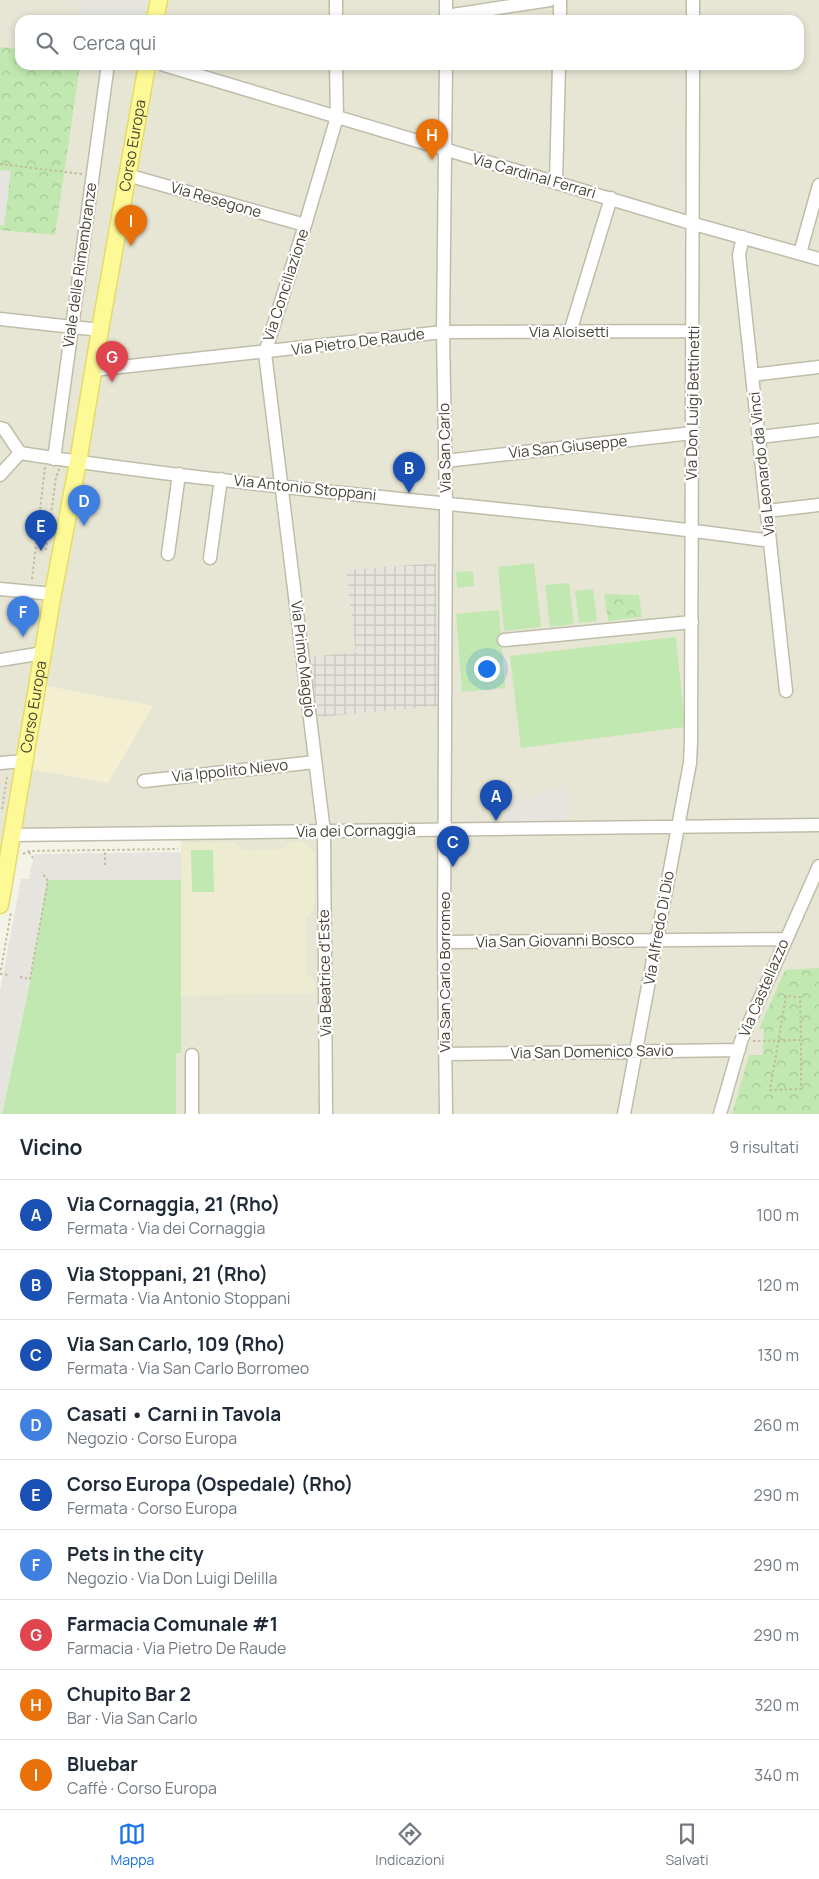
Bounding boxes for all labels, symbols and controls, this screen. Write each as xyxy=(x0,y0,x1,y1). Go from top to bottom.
search box xyxy=(15,15,804,70)
icon: search xyxy=(33,29,61,57)
text: Cerca qui xyxy=(73,30,156,56)
street label: Corso Europa xyxy=(114,98,151,193)
pin: H xyxy=(416,119,448,160)
street label: Via Cardinal Ferrari xyxy=(470,148,599,203)
street label: Via Resegone xyxy=(168,176,264,223)
street label: Viale delle Rimembranze xyxy=(58,181,102,349)
pin: I xyxy=(115,205,147,246)
street label: Via Conciliazione xyxy=(257,226,314,344)
street label: Via Aloisetti xyxy=(529,321,609,342)
street label: Via Pietro De Raude xyxy=(290,323,426,360)
street label: Via Don Luigi Bettinetti xyxy=(681,325,704,481)
pin: G xyxy=(96,341,128,382)
street label: Via Leonardo da Vinci xyxy=(743,391,780,537)
street label: Via San Carlo xyxy=(433,403,456,493)
street label: Via San Giuseppe xyxy=(508,430,628,463)
pin: B xyxy=(393,452,425,493)
street label: Via Antonio Stoppani xyxy=(233,470,377,505)
pin: D xyxy=(68,485,100,526)
pin: E xyxy=(25,510,57,551)
pin: F xyxy=(7,596,39,637)
street label: Via Primo Maggio xyxy=(286,600,321,718)
your location xyxy=(474,656,500,682)
street label: Corso Europa xyxy=(15,659,51,755)
street label: Via Ippolito Nievo xyxy=(171,754,289,787)
pin: A xyxy=(480,780,512,821)
street label: Via dei Cornaggia xyxy=(296,819,416,842)
pin: C xyxy=(437,826,469,867)
street label: Via Alfredo Di Dio xyxy=(638,869,679,987)
street label: Via San Carlo Borromeo xyxy=(434,891,455,1052)
street label: Via Beatrice d'Este xyxy=(313,909,336,1037)
street label: Via San Giovanni Bosco xyxy=(476,929,634,952)
street label: Via Castellazzo xyxy=(733,935,794,1040)
street label: Via San Domenico Savio xyxy=(510,1040,674,1063)
text: Vicino xyxy=(20,1133,83,1161)
text: 9 risultati xyxy=(729,1136,799,1158)
text: Via Cornaggia, 21 (Rho) xyxy=(67,1191,280,1217)
text: A xyxy=(31,1204,41,1226)
text: 100 m xyxy=(756,1204,799,1226)
text: Fermata · Via dei Cornaggia xyxy=(67,1217,265,1239)
text: Via Stoppani, 21 (Rho) xyxy=(67,1261,268,1287)
text: B xyxy=(31,1274,41,1296)
text: 120 m xyxy=(757,1274,799,1296)
text: Fermata · Via Antonio Stoppani xyxy=(67,1287,290,1309)
text: Via San Carlo, 109 (Rho) xyxy=(67,1331,286,1357)
text: C xyxy=(30,1344,42,1366)
text: 130 m xyxy=(757,1344,799,1366)
text: Fermata · Via San Carlo Borromeo xyxy=(67,1357,309,1379)
text: Casati • Carni in Tavola xyxy=(67,1401,281,1427)
text: D xyxy=(30,1414,42,1436)
text: 260 m xyxy=(753,1414,799,1436)
text: Negozio · Corso Europa xyxy=(67,1427,237,1449)
text: Corso Europa (Ospedale) (Rho) xyxy=(67,1471,353,1497)
text: E xyxy=(31,1484,41,1506)
text: 290 m xyxy=(753,1484,799,1506)
text: Fermata · Corso Europa xyxy=(67,1497,237,1519)
text: Pets in the city xyxy=(67,1541,204,1567)
text: F xyxy=(32,1554,40,1576)
text: 290 m xyxy=(753,1554,799,1576)
text: Negozio · Via Don Luigi Delilla xyxy=(67,1567,277,1589)
text: Farmacia Comunale #1 xyxy=(67,1611,278,1637)
text: G xyxy=(30,1624,42,1646)
text: 290 m xyxy=(753,1624,799,1646)
text: Farmacia · Via Pietro De Raude xyxy=(67,1637,286,1659)
text: Chupito Bar 2 xyxy=(67,1681,191,1707)
text: H xyxy=(30,1694,42,1716)
text: 320 m xyxy=(755,1694,799,1716)
text: Bar · Via San Carlo xyxy=(67,1707,197,1729)
text: Bluebar xyxy=(67,1751,138,1777)
text: I xyxy=(34,1764,38,1786)
text: 340 m xyxy=(754,1764,799,1786)
text: Caffè · Corso Europa xyxy=(67,1777,217,1799)
tab: Mappa xyxy=(110,1820,154,1869)
tab: Indicazioni xyxy=(375,1820,445,1869)
tab: Salvati xyxy=(665,1820,709,1869)

